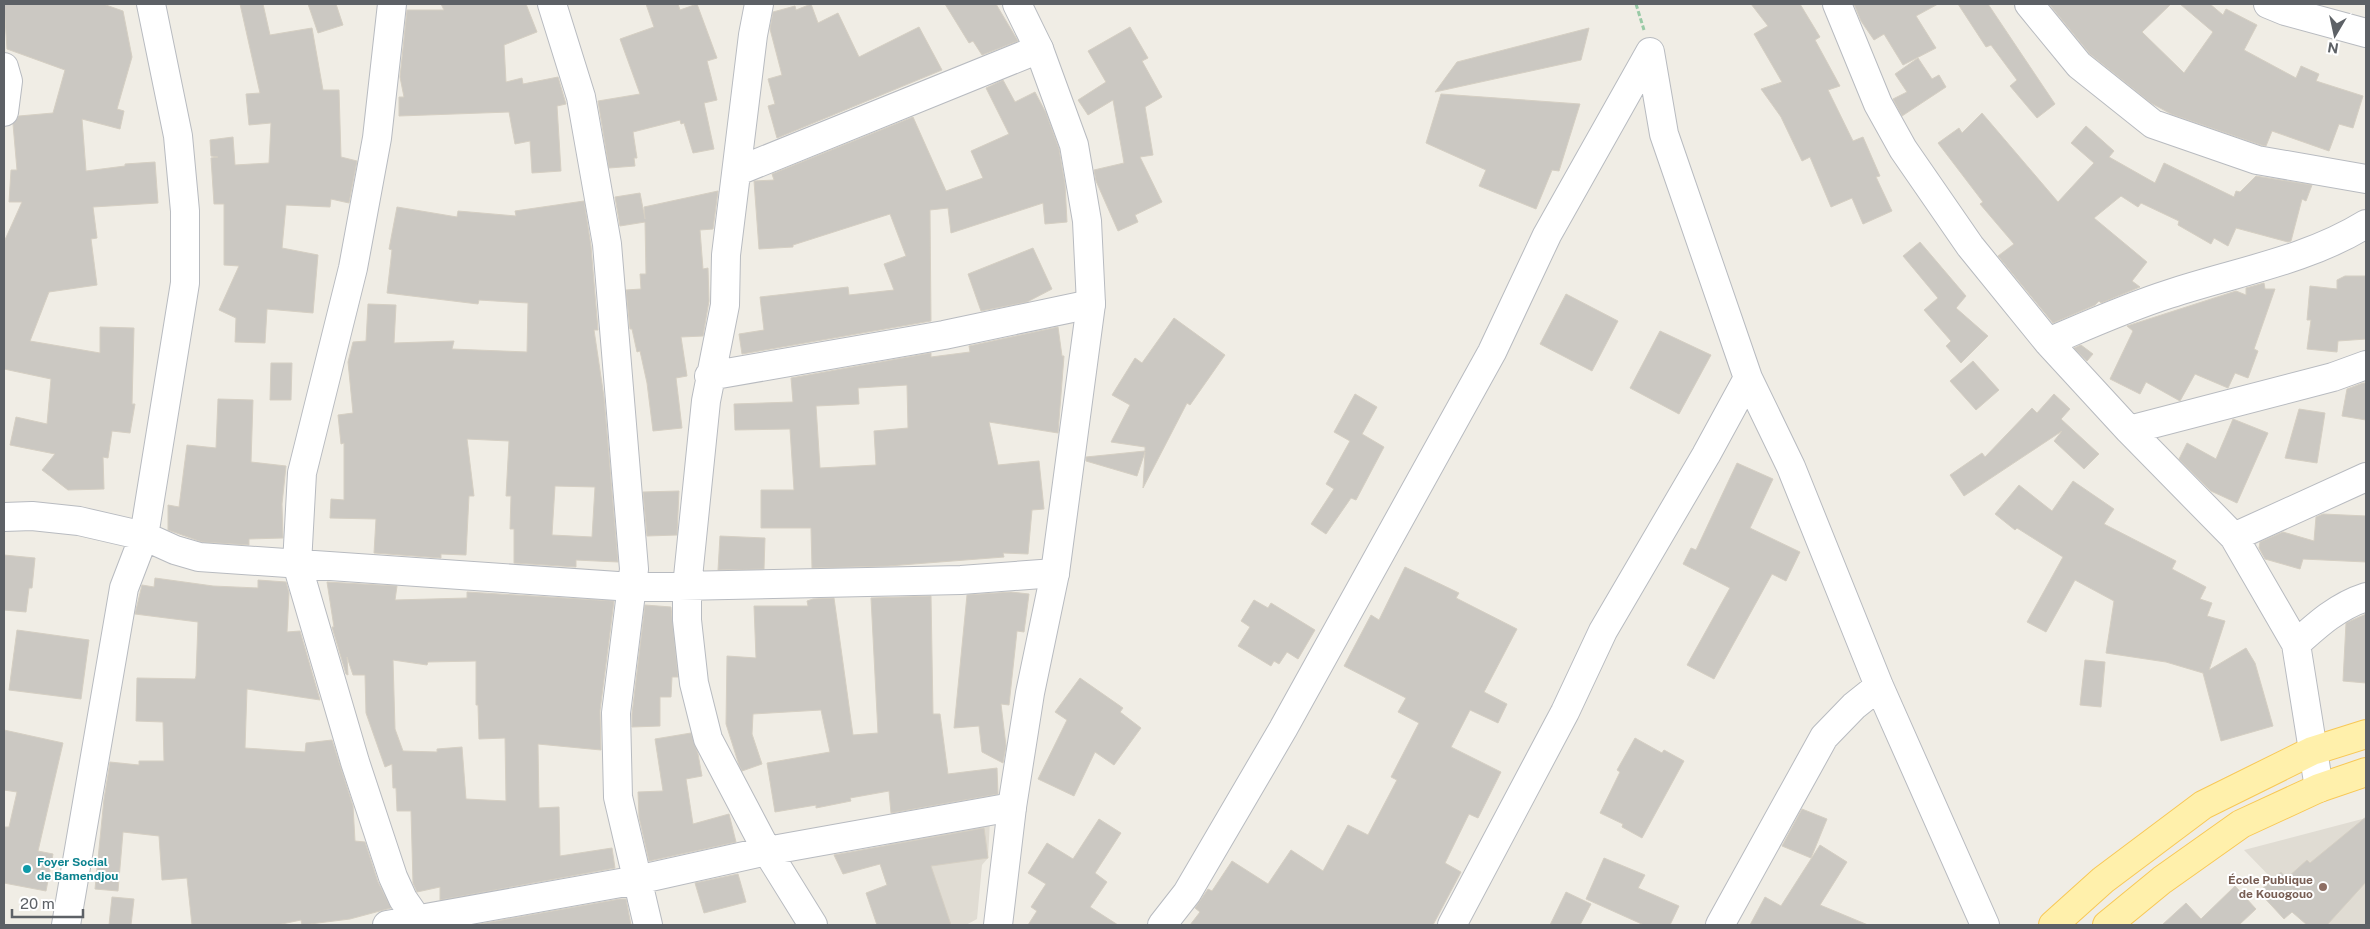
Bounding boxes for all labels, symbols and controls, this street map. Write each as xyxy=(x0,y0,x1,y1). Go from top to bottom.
north arrow xyxy=(2310,10,2360,60)
text: N xyxy=(2326,39,2340,57)
place label: Foyer Social de Bamendjou xyxy=(37,855,118,883)
marker: Foyer Social de Bamendjou xyxy=(21,863,33,875)
place label: École Publique de Kouogouo xyxy=(2228,873,2313,901)
marker: École Publique de Kouogouo xyxy=(2317,881,2329,893)
scale bar xyxy=(12,886,84,918)
text: 20 m xyxy=(20,895,55,912)

